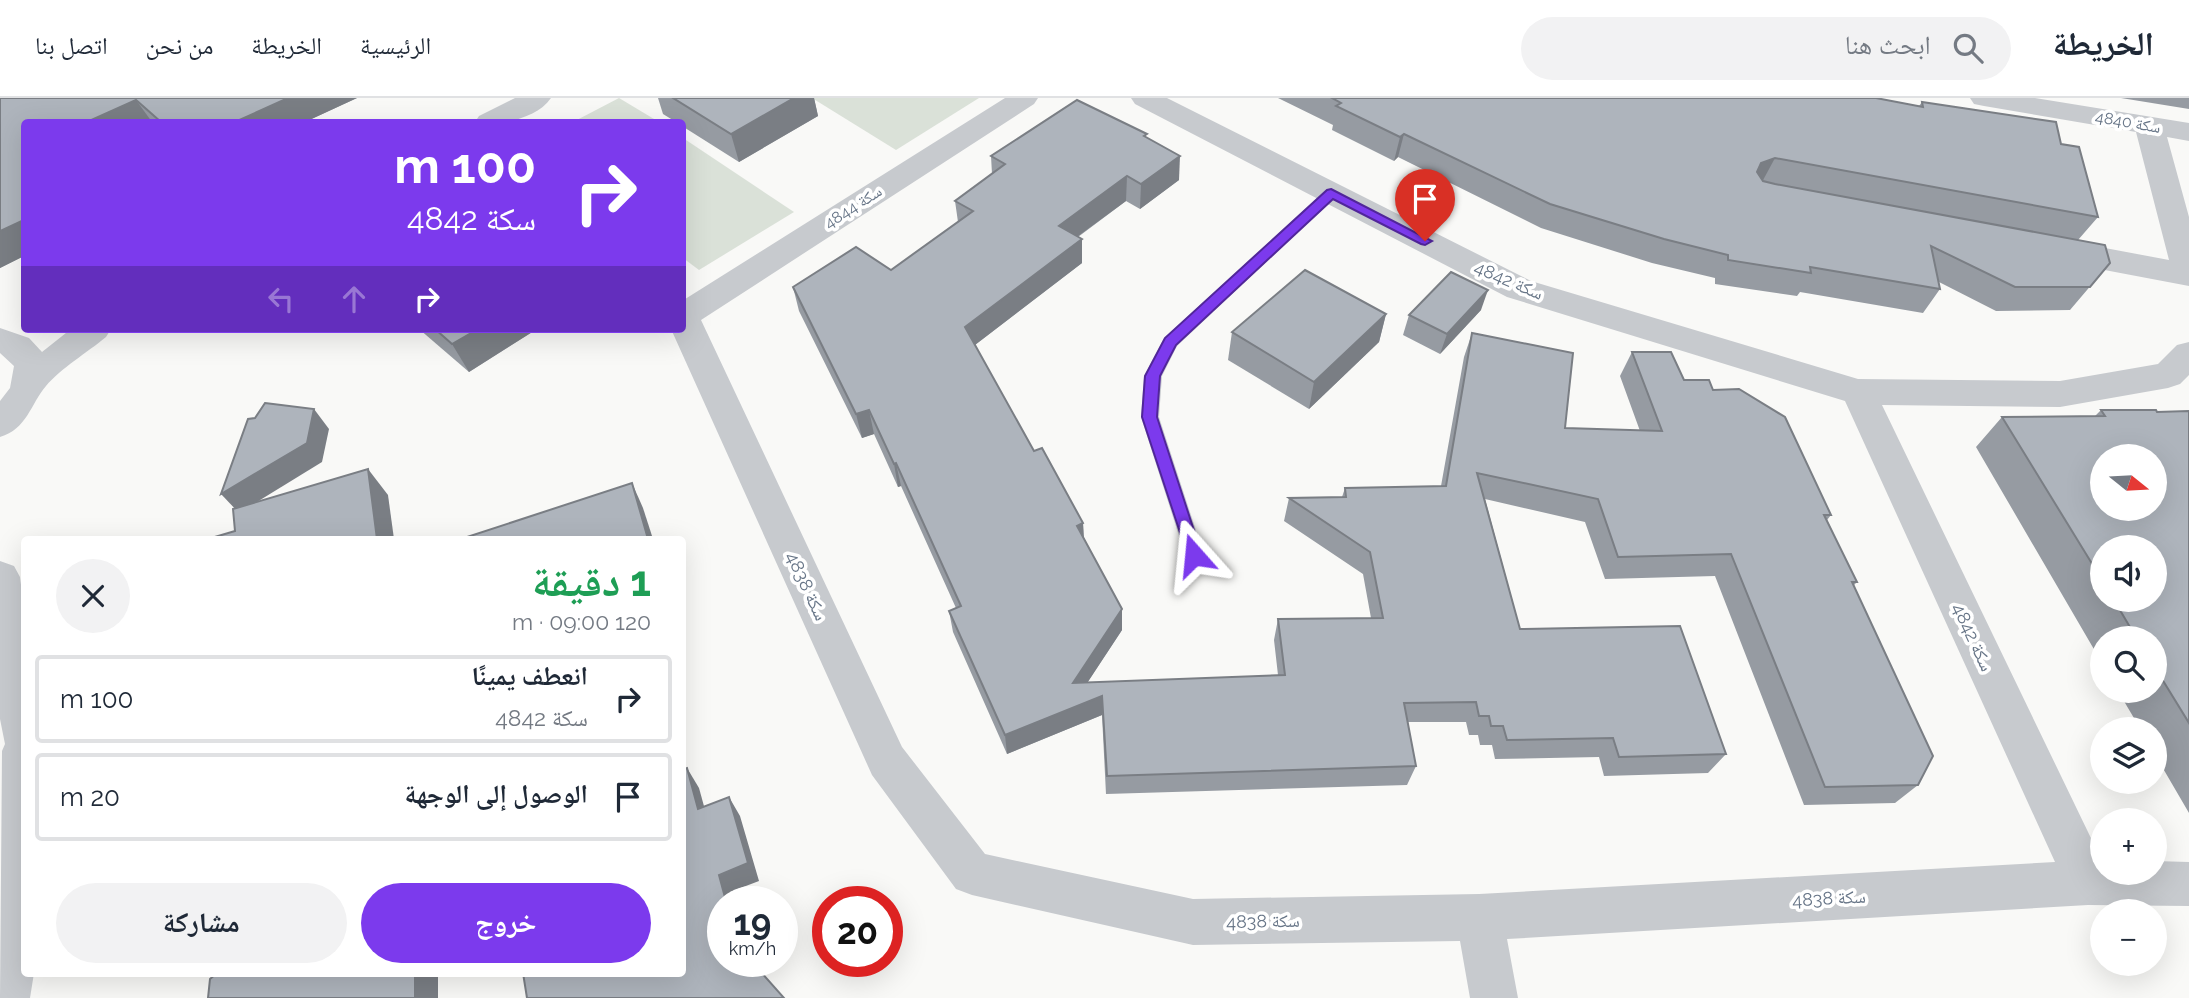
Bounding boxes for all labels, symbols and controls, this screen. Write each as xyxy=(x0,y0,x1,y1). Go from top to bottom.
search box xyxy=(1521,17,2011,80)
text: الخريطة xyxy=(2053,24,2154,63)
icon: search xyxy=(1949,29,1987,67)
text: ابحث هنا xyxy=(1845,30,1931,60)
text: اتصل بنا xyxy=(35,31,108,60)
text: من نحن xyxy=(146,31,213,60)
text: الخريطة xyxy=(251,31,322,60)
text: الرئيسية xyxy=(360,31,431,60)
street label: سكة 4840 xyxy=(2094,107,2162,137)
text: 100 m xyxy=(394,137,536,194)
icon: right xyxy=(560,147,651,238)
pin xyxy=(1395,169,1455,241)
icon: arrive xyxy=(1406,180,1444,218)
street label: سكة 4844 xyxy=(821,181,885,233)
text: سكة 4842 xyxy=(407,200,536,237)
street label: سكة 4842 xyxy=(1472,256,1546,304)
icon: left xyxy=(262,280,300,318)
icon: ahead xyxy=(335,280,373,318)
icon: right xyxy=(408,280,446,318)
north arrow xyxy=(2090,444,2166,522)
map controls xyxy=(2090,444,2167,976)
position arrow xyxy=(1157,518,1231,592)
button: sound xyxy=(2090,535,2167,612)
street label: سكة 4838 xyxy=(782,548,832,624)
text: 1 دقيقة xyxy=(532,557,651,606)
button: close xyxy=(56,559,130,633)
street label: سكة 4842 xyxy=(1948,600,1998,674)
text: 120 m · 09:00 xyxy=(512,608,651,635)
button: search xyxy=(2090,626,2167,703)
text: انعطف يمينًا xyxy=(471,661,588,691)
icon: right xyxy=(609,680,647,718)
text: 100 m xyxy=(60,684,134,714)
text: سكة 4842 xyxy=(495,704,588,731)
button: layers xyxy=(2090,717,2167,794)
icon: arrive xyxy=(609,778,647,816)
text: الوصول إلى الوجهة xyxy=(405,779,588,809)
text: 20 m xyxy=(60,782,120,812)
button: + xyxy=(2090,808,2167,885)
button: مشاركة xyxy=(56,883,347,963)
button: خروج xyxy=(361,883,651,963)
speed limit sign: 20 xyxy=(812,886,903,977)
street label: سكة 4838 xyxy=(1792,886,1866,910)
button: − xyxy=(2090,899,2167,976)
text: 19 xyxy=(734,902,771,943)
street label: سكة 4838 xyxy=(1226,910,1300,932)
text: km/h xyxy=(729,938,776,959)

